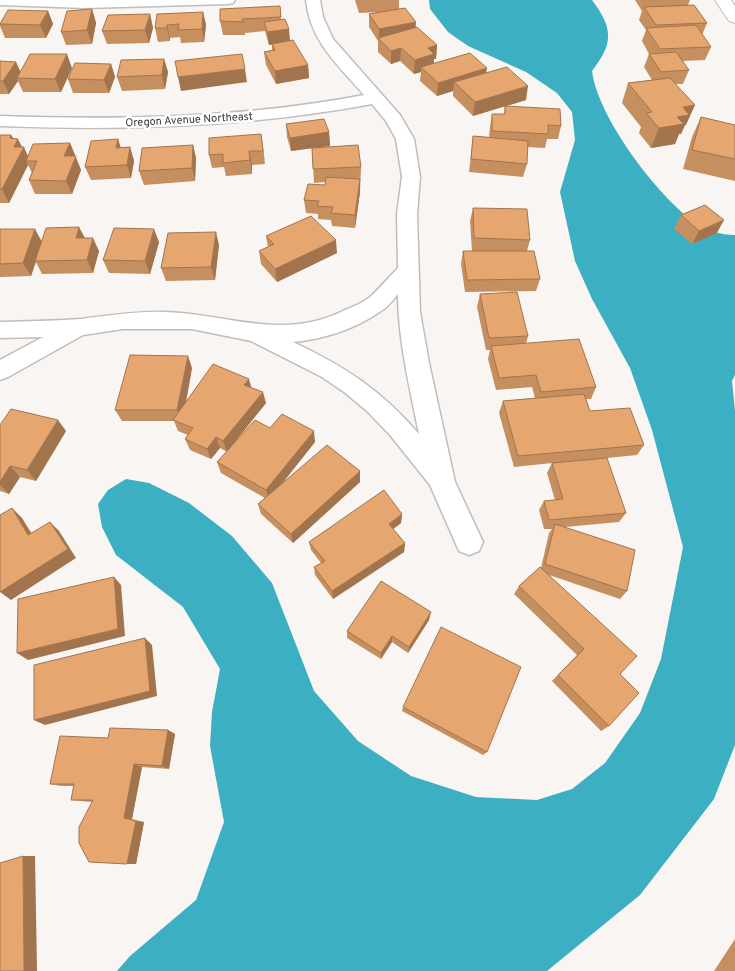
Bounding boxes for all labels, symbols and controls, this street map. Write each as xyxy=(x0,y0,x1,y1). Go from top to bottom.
street label: Oregon Avenue Northeast xyxy=(125,110,253,130)

